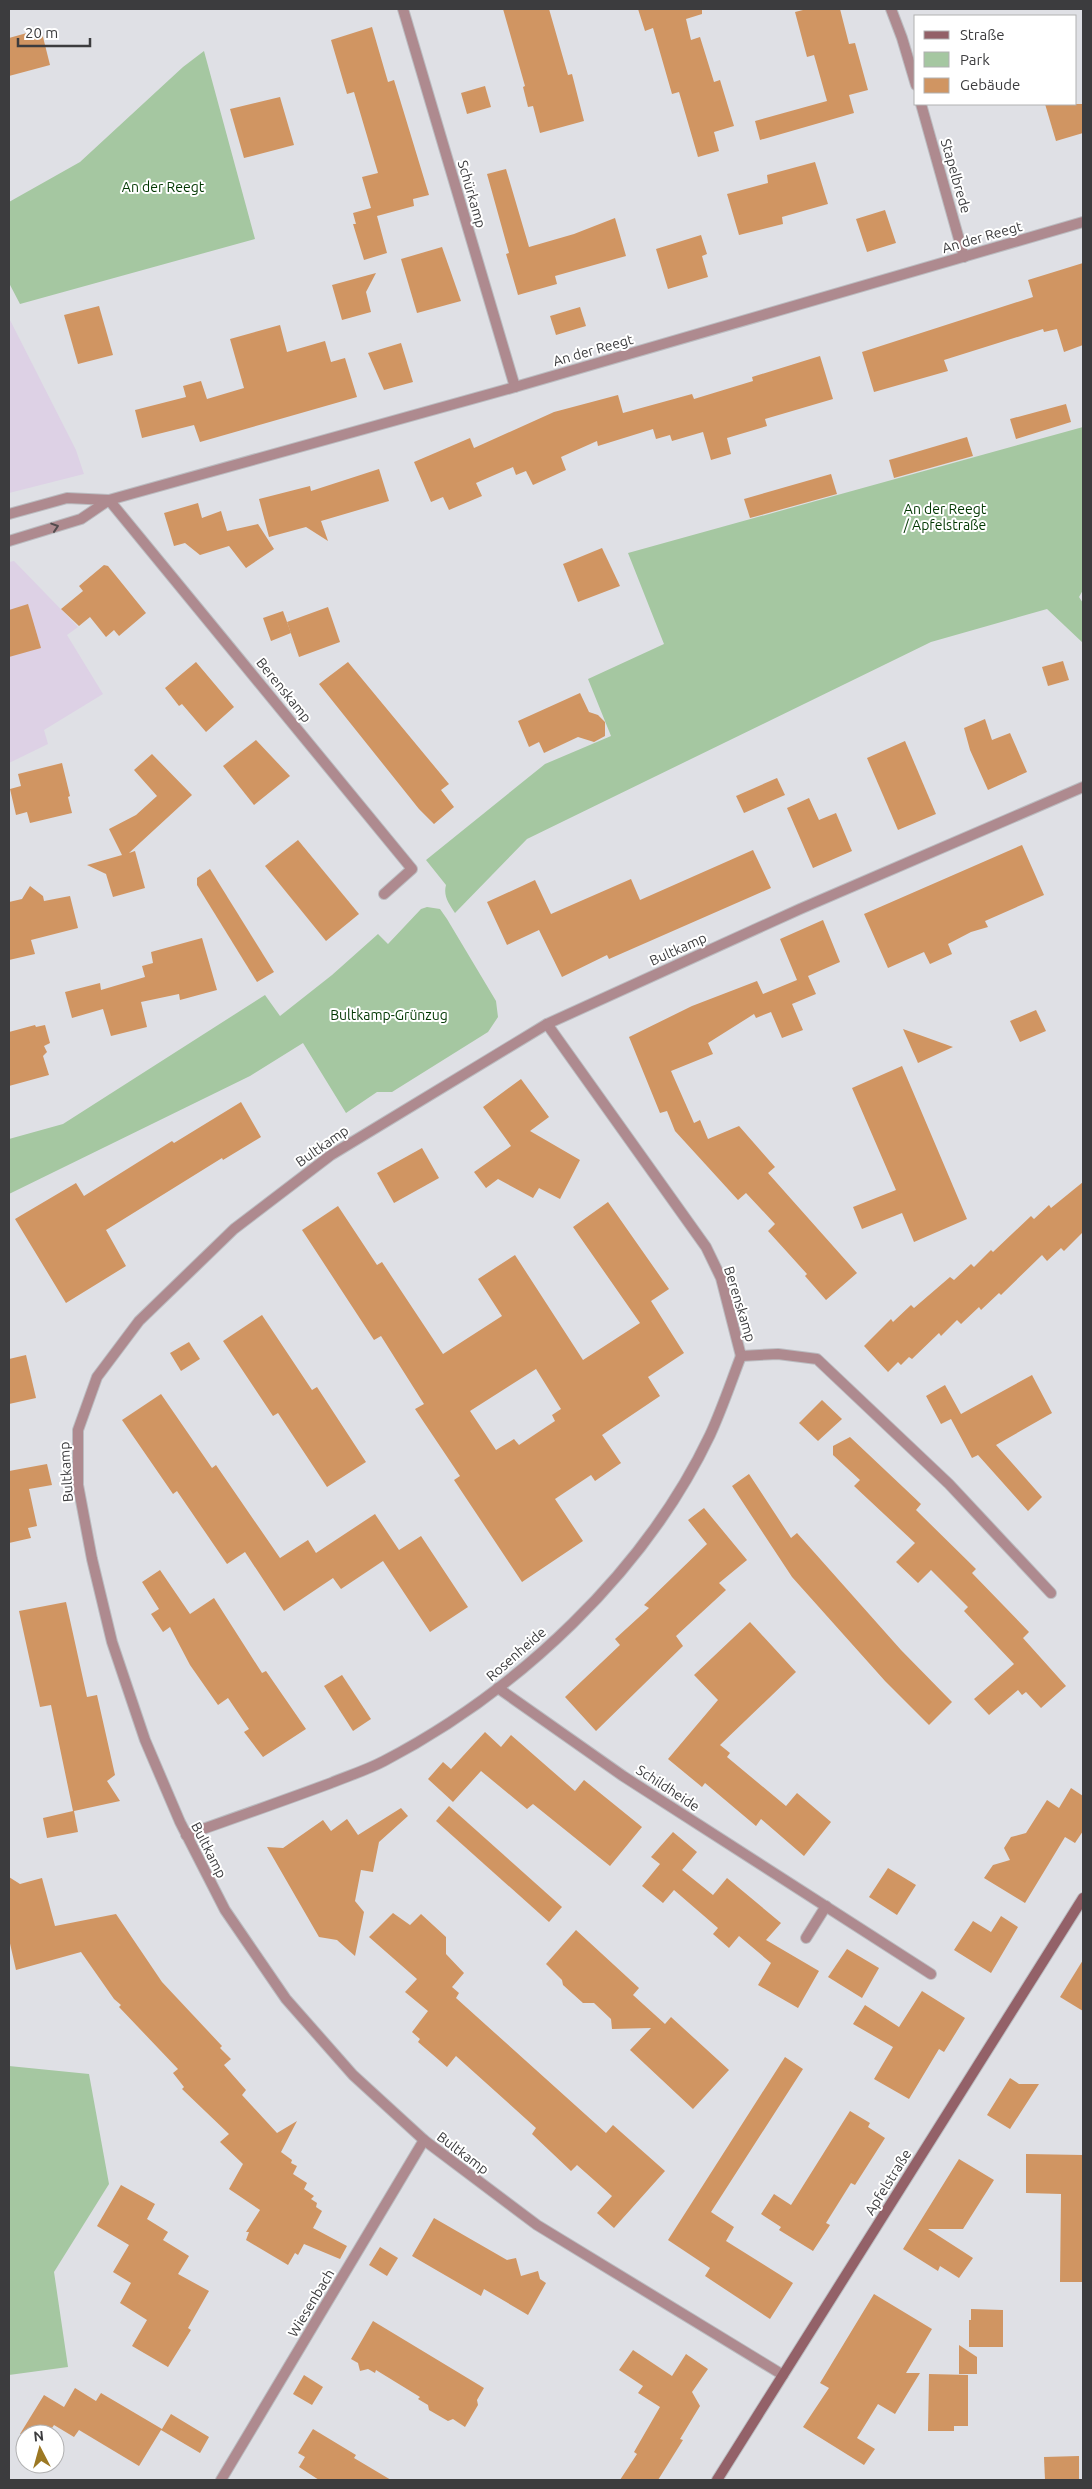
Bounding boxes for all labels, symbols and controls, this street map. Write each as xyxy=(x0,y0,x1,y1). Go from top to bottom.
scale bar xyxy=(18,15,90,47)
legend xyxy=(914,15,1077,105)
text: 20 m xyxy=(25,24,58,41)
text: Straße xyxy=(960,26,1004,43)
text: Park xyxy=(960,51,990,68)
text: Gebäude xyxy=(960,76,1020,93)
street label: Stapelbrede xyxy=(938,137,974,215)
street label: Schürkamp xyxy=(455,158,489,230)
park label: An der Reegt xyxy=(122,179,205,195)
street label: An der Reegt xyxy=(940,218,1024,256)
street label: An der Reegt xyxy=(551,331,635,369)
park label: An der Reegt / Apfelstraße xyxy=(903,501,987,533)
one-way arrow xyxy=(51,523,59,533)
street label: Berenskamp xyxy=(253,655,315,725)
street label: Bultkamp xyxy=(647,929,709,969)
park label: Bultkamp-Grünzug xyxy=(330,1007,448,1023)
street label: Bultkamp xyxy=(293,1122,351,1170)
street label: Berenskamp xyxy=(721,1264,759,1344)
street label: Bultkamp xyxy=(56,1441,76,1503)
street label: Rosenheide xyxy=(483,1624,549,1684)
street label: Schildheide xyxy=(633,1762,703,1814)
street label: Bultkamp xyxy=(188,1819,230,1881)
street label: Bultkamp xyxy=(434,2128,492,2178)
street label: Apfelstraße xyxy=(862,2146,914,2218)
street label: Wiesenbach xyxy=(285,2266,337,2340)
north arrow xyxy=(15,2424,65,2474)
text: N xyxy=(33,2428,45,2445)

